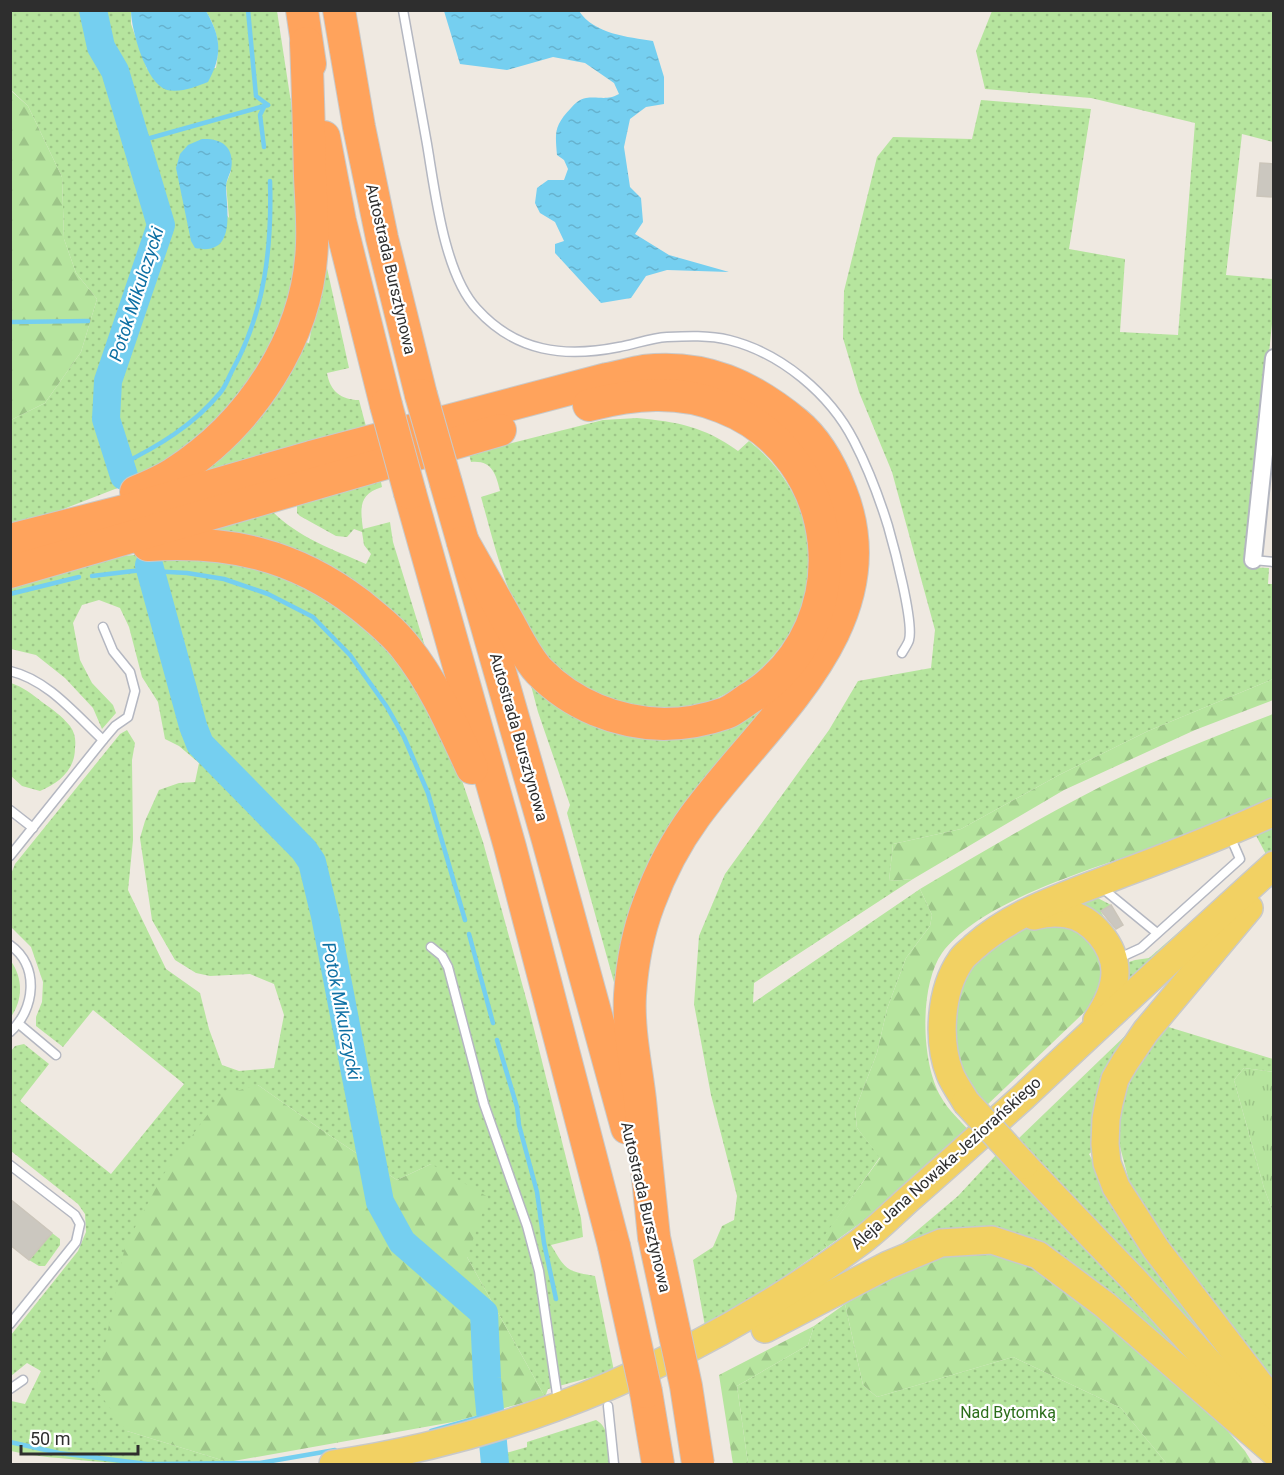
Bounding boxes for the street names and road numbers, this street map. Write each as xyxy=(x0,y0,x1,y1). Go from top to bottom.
street label: Autostrada Bursztynowa xyxy=(362,182,420,356)
street label: Autostrada Bursztynowa xyxy=(486,651,552,823)
street label: Aleja Jana Nowaka-Jeziorańskiego xyxy=(847,1073,1045,1253)
street label: Autostrada Bursztynowa xyxy=(617,1120,675,1294)

